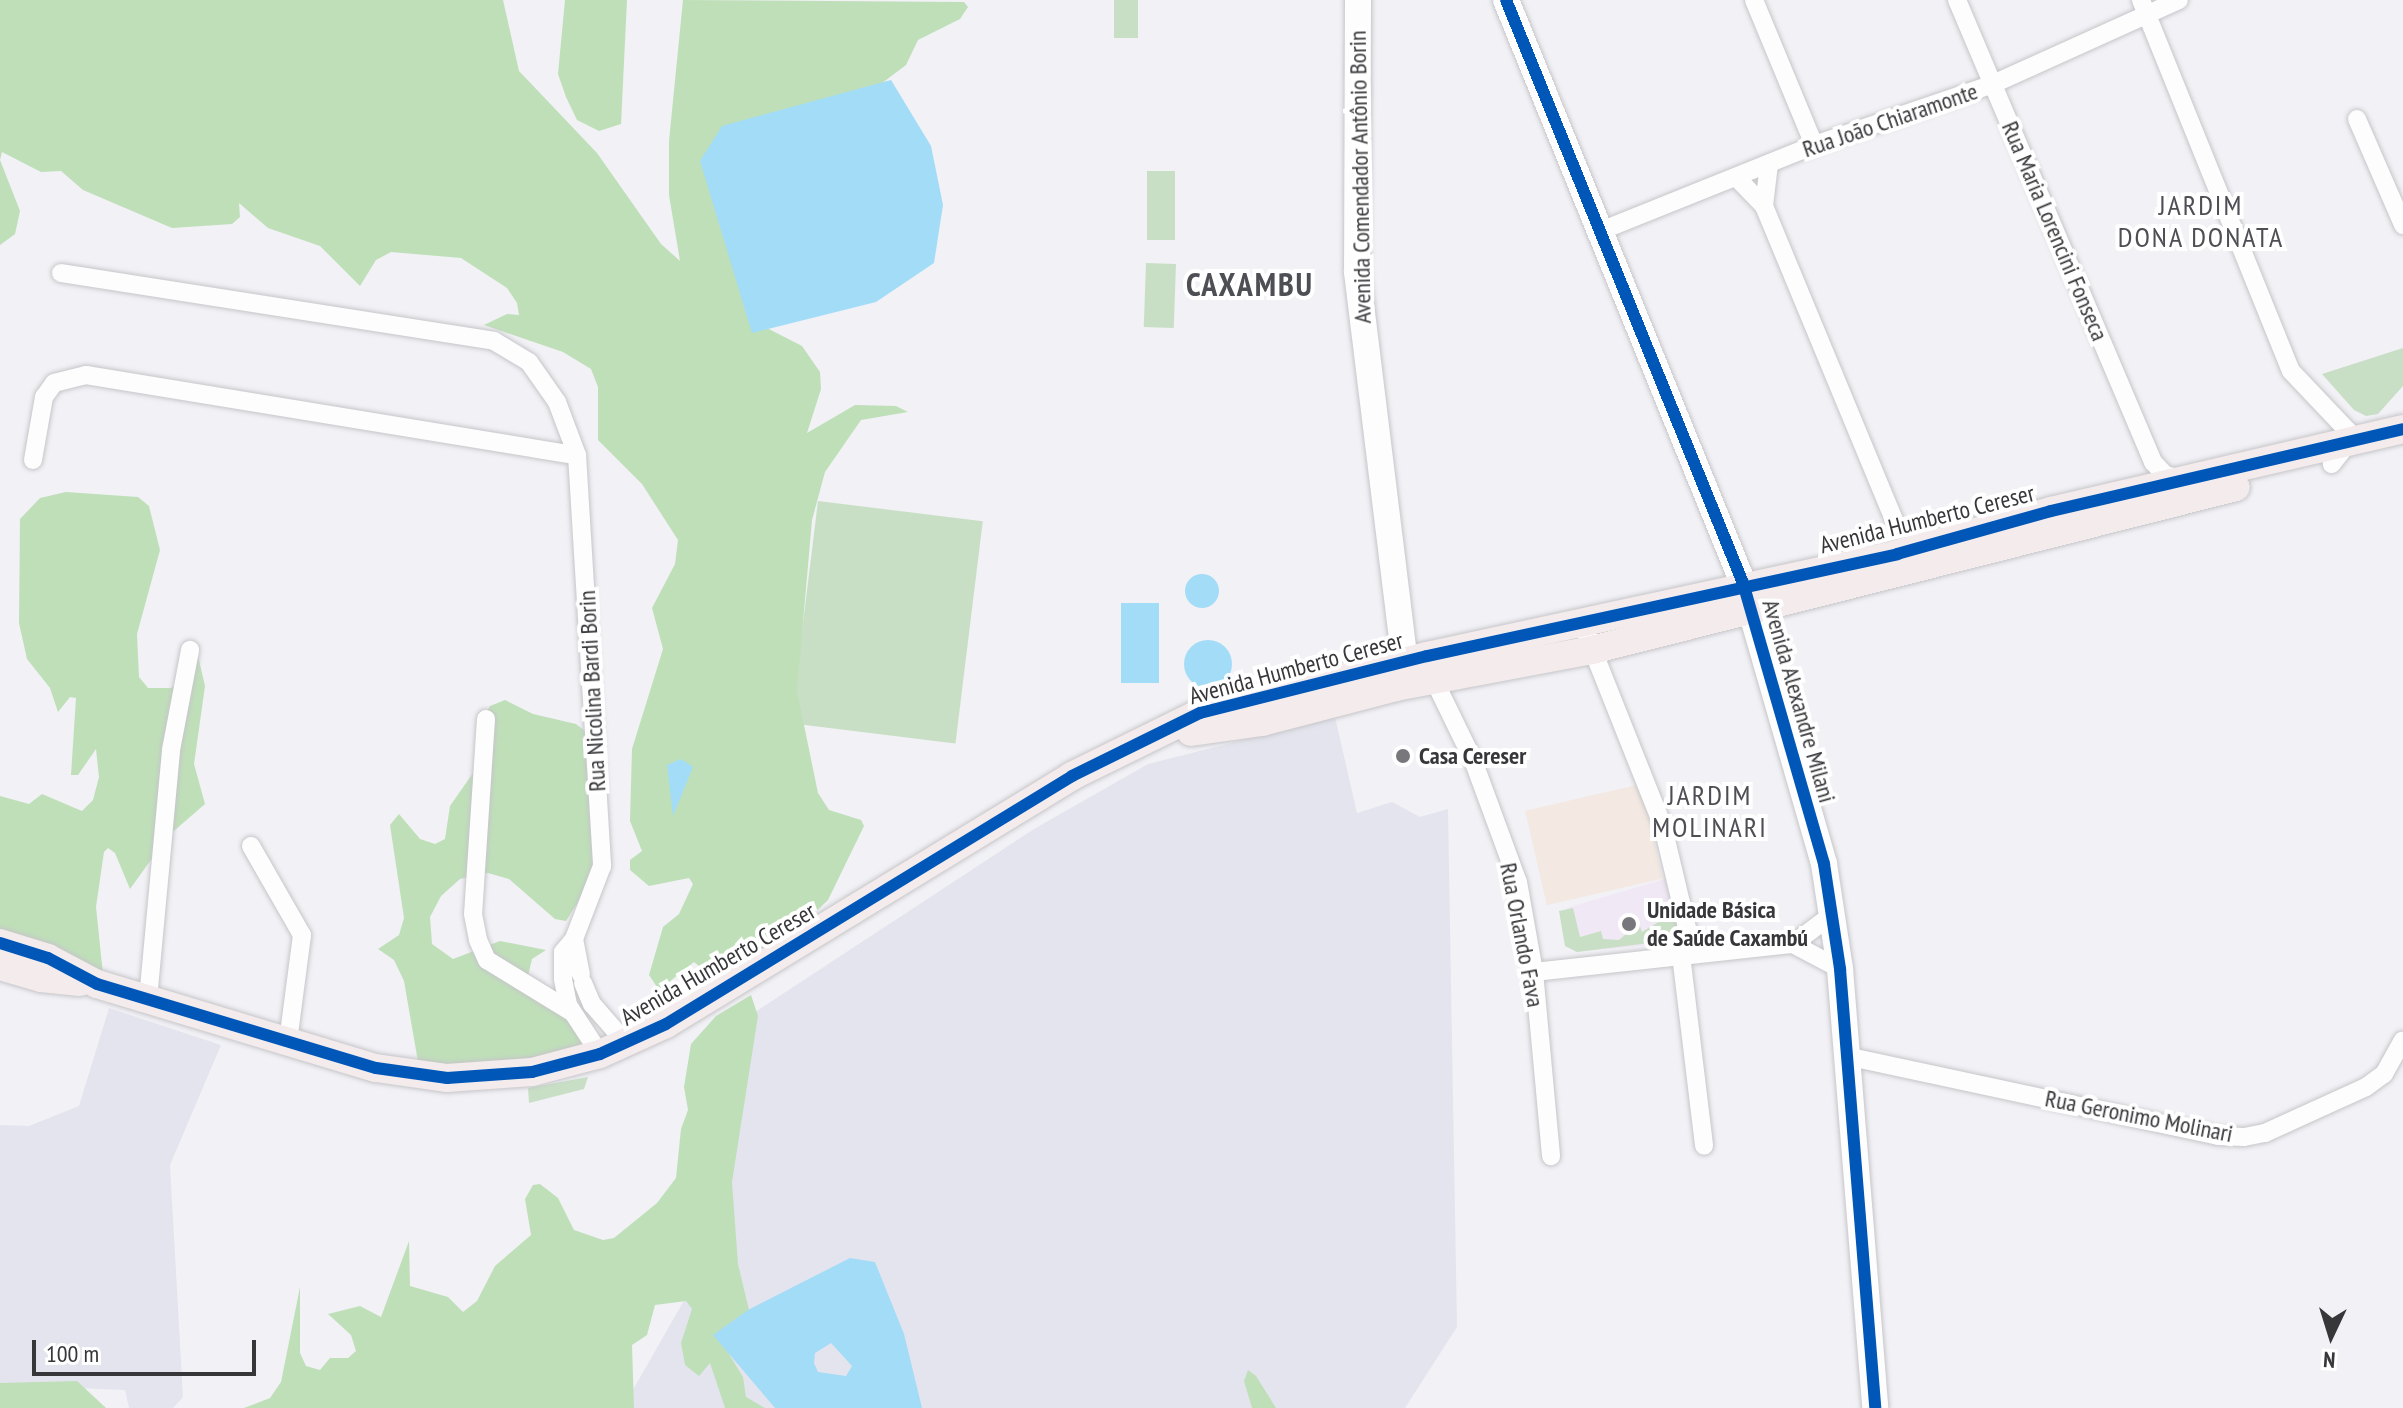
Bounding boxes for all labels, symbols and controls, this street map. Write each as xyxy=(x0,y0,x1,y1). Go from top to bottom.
street label: Avenida Comendador Antônio Borin xyxy=(1343,30,1377,324)
street label: Rua João Chiaramonte xyxy=(1799,77,1981,163)
street label: Rua Maria Lorencini Fonseca xyxy=(1996,117,2114,345)
district label: JARDIM DONA DONATA xyxy=(2117,188,2285,254)
district label: CAXAMBU xyxy=(1186,265,1314,303)
street label: Avenida Humberto Cereser xyxy=(1817,478,2037,560)
street label: Rua Nicolina Bardi Borin xyxy=(572,590,612,792)
street label: Avenida Alexandre Milani xyxy=(1756,596,1842,806)
street label: Avenida Humberto Cereser xyxy=(1186,626,1406,710)
place label: Casa Cereser xyxy=(1419,742,1526,770)
marker: Casa Cereser xyxy=(1394,747,1412,765)
district label: JARDIM MOLINARI xyxy=(1652,778,1768,844)
street label: Rua Orlando Fava xyxy=(1494,860,1550,1010)
street label: Avenida Humberto Cereser xyxy=(615,896,821,1032)
place label: Unidade Básica de Saúde Caxambú xyxy=(1647,896,1808,952)
marker: Unidade Básica de Saúde Caxambú xyxy=(1618,913,1640,935)
street label: Rua Geronimo Molinari xyxy=(2043,1084,2235,1148)
north arrow xyxy=(2291,1296,2371,1376)
scale bar xyxy=(36,1324,260,1374)
text: 100 m xyxy=(46,1338,99,1369)
text: N xyxy=(2322,1346,2336,1374)

